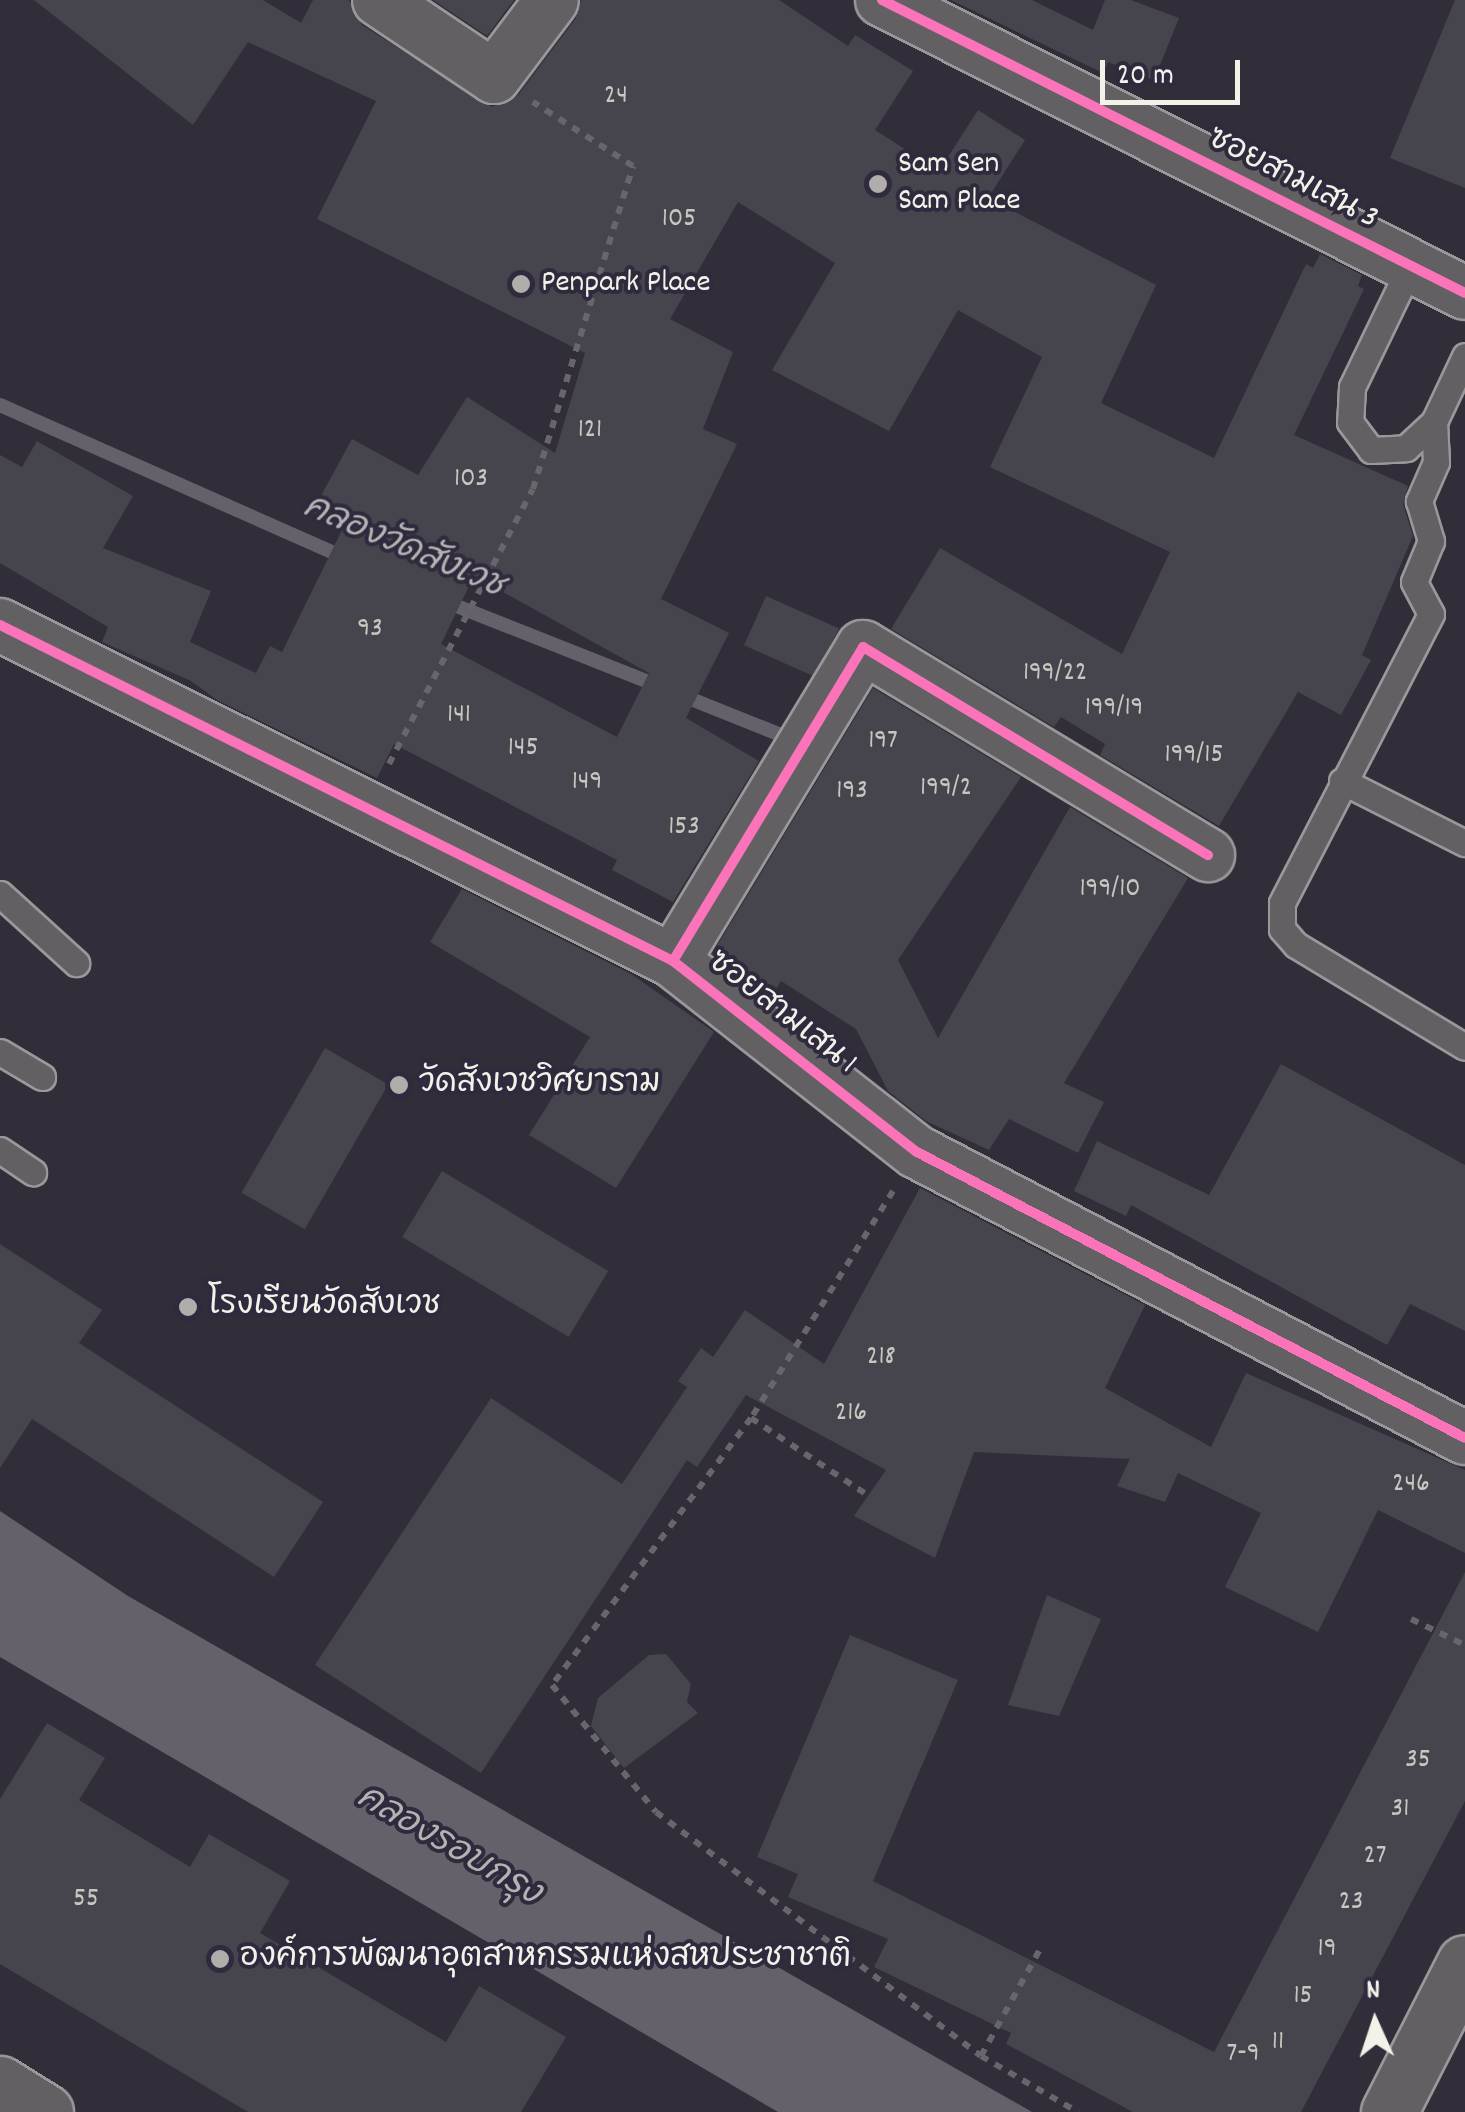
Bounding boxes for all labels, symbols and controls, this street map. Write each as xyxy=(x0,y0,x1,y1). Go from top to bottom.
scale bar xyxy=(1105,40,1245,102)
text: 20 m xyxy=(1117,56,1174,99)
house number: 24 xyxy=(604,80,628,114)
street label: ซอยสามเสน 3 xyxy=(1200,121,1384,239)
place label: Sam Sen Sam Place xyxy=(898,147,1021,222)
marker: Sam Sen Sam Place xyxy=(867,173,889,195)
house number: 105 xyxy=(662,203,696,237)
place label: Penpark Place xyxy=(541,265,711,303)
marker: Penpark Place xyxy=(510,273,532,295)
house number: 121 xyxy=(578,414,602,448)
house number: 103 xyxy=(454,463,488,497)
water label: คลองวัดสังเวช xyxy=(296,487,510,609)
house number: 93 xyxy=(357,613,383,647)
house number: 199/22 xyxy=(1023,657,1087,691)
house number: 199/19 xyxy=(1085,692,1143,726)
house number: 141 xyxy=(447,699,471,733)
house number: 197 xyxy=(868,725,898,759)
house number: 145 xyxy=(508,732,538,766)
house number: 199/15 xyxy=(1165,739,1223,773)
house number: 149 xyxy=(572,766,602,800)
house number: 199/2 xyxy=(920,772,972,806)
house number: 193 xyxy=(836,775,868,809)
house number: 153 xyxy=(668,811,700,845)
house number: 199/10 xyxy=(1079,873,1141,907)
street label: ซอยสามเสน 1 xyxy=(699,944,863,1084)
place label: วัดสังเวชวิศยาราม xyxy=(419,1066,661,1104)
marker: วัดสังเวชวิศยาราม xyxy=(388,1074,410,1096)
place label: โรงเรียนวัดสังเวช xyxy=(208,1288,440,1326)
marker: โรงเรียนวัดสังเวช xyxy=(177,1296,199,1318)
house number: 218 xyxy=(866,1341,896,1375)
house number: 216 xyxy=(835,1397,867,1431)
house number: 246 xyxy=(1392,1468,1430,1502)
house number: 35 xyxy=(1405,1744,1431,1778)
water label: คลองรอบกรุง xyxy=(349,1778,547,1916)
house number: 31 xyxy=(1391,1793,1409,1827)
house number: 27 xyxy=(1364,1840,1386,1874)
house number: 55 xyxy=(73,1883,99,1917)
house number: 23 xyxy=(1339,1886,1363,1920)
house number: 19 xyxy=(1318,1933,1336,1967)
place label: องค์การพัฒนาอุตสาหกรรมแห่งสหประชาชาติ xyxy=(240,1940,851,1978)
marker: องค์การพัฒนาอุตสาหกรรมแห่งสหประชาชาติ xyxy=(209,1948,231,1970)
north arrow xyxy=(1325,1972,1425,2072)
text: N xyxy=(1365,1972,1381,2012)
house number: 15 xyxy=(1293,1980,1313,2014)
house number: 11 xyxy=(1272,2026,1284,2060)
house number: 7-9 xyxy=(1226,2038,1260,2072)

